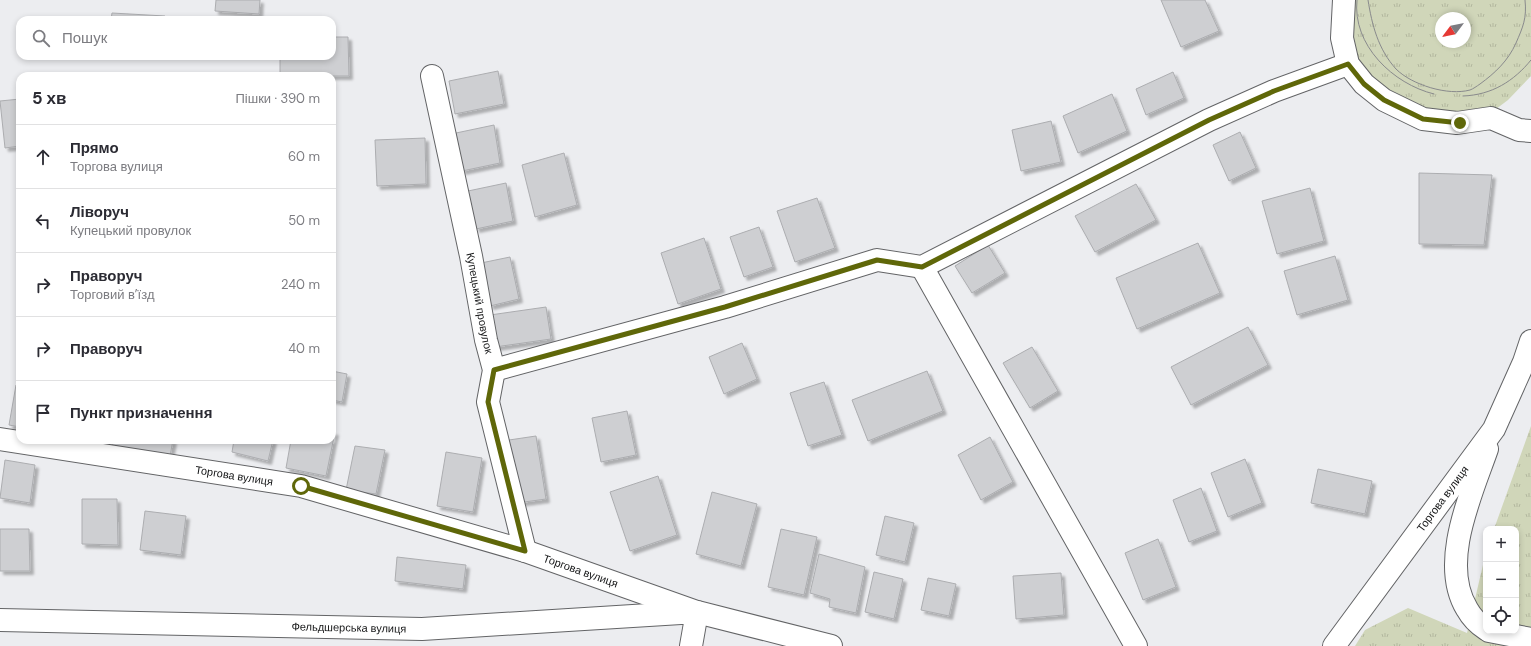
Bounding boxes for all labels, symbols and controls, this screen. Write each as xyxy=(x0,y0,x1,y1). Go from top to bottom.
north arrow xyxy=(1435,12,1471,48)
search box xyxy=(16,16,336,60)
icon: search xyxy=(30,27,52,49)
text: Пошук xyxy=(62,28,107,48)
text: 5 хв xyxy=(32,87,66,109)
text: Пішки · 390 m xyxy=(235,90,320,107)
route end xyxy=(1451,114,1469,132)
text: Прямо xyxy=(70,138,119,158)
icon: ahead xyxy=(32,146,54,168)
text: 60 m xyxy=(288,148,320,165)
text: Торгова вулиця xyxy=(70,158,163,175)
text: Ліворуч xyxy=(70,202,129,222)
icon: left xyxy=(32,210,54,232)
text: 50 m xyxy=(288,212,320,229)
text: Купецький провулок xyxy=(70,222,191,239)
street label: Купецький провулок xyxy=(463,251,496,355)
text: Праворуч xyxy=(70,266,143,286)
icon: right xyxy=(32,274,54,296)
text: 240 m xyxy=(281,276,320,293)
text: Торговий в’їзд xyxy=(70,286,154,303)
icon: right xyxy=(32,338,54,360)
text: Праворуч xyxy=(70,339,143,359)
text: 40 m xyxy=(288,340,320,357)
icon: arrive xyxy=(32,402,54,424)
text: Пункт призначення xyxy=(70,403,212,423)
street label: Торгова вулиця xyxy=(194,463,274,489)
street label: Торгова вулиця xyxy=(1414,463,1472,534)
route start xyxy=(292,477,310,495)
map controls xyxy=(1483,526,1519,634)
button: + xyxy=(1483,526,1519,562)
street label: Торгова вулиця xyxy=(541,551,620,590)
button: − xyxy=(1483,562,1519,598)
button: locate xyxy=(1483,598,1519,634)
street label: Фельдшерська вулиця xyxy=(291,619,407,636)

